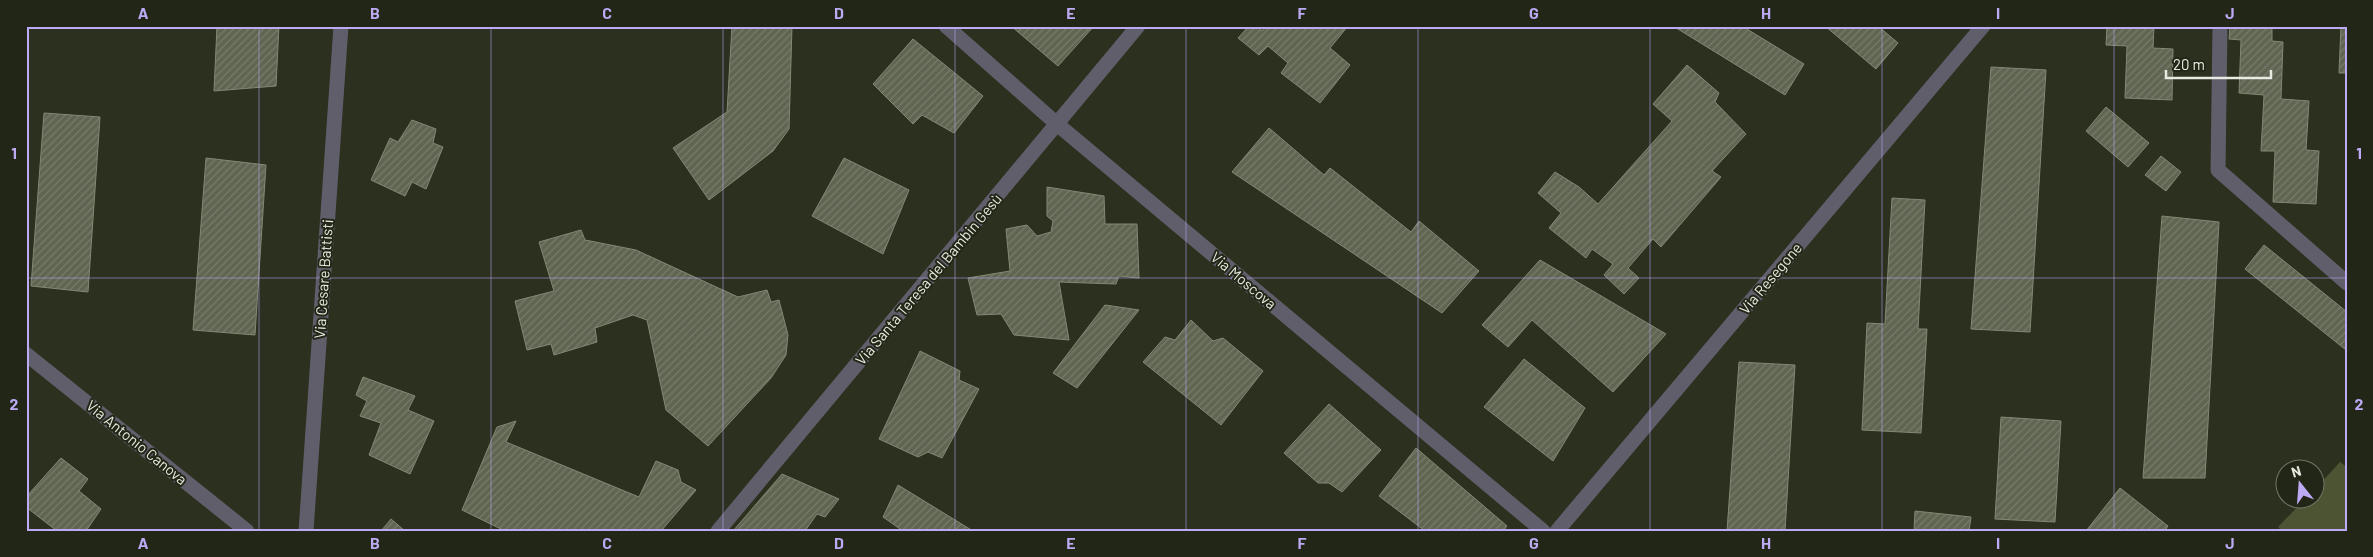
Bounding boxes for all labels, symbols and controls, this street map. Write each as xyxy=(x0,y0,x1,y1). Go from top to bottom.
text: A xyxy=(138,3,149,22)
text: B xyxy=(370,3,380,22)
text: C xyxy=(602,3,612,22)
text: D xyxy=(834,3,844,22)
text: E xyxy=(1066,3,1076,22)
text: F xyxy=(1298,3,1307,22)
text: G xyxy=(1529,3,1539,22)
text: H xyxy=(1761,3,1771,22)
text: I xyxy=(1996,3,2000,22)
text: J xyxy=(2225,3,2235,22)
scale bar xyxy=(2166,48,2270,80)
text: 20 m xyxy=(2173,55,2205,73)
text: 1 xyxy=(11,143,17,162)
text: 1 xyxy=(2356,143,2362,162)
street label: Via Santa Teresa del Bambin Gesù xyxy=(851,190,1005,368)
street label: Via Cesare Battisti xyxy=(310,219,336,339)
street label: Via Resegone xyxy=(1735,239,1805,317)
street label: Via Moscova xyxy=(1208,247,1280,313)
text: 2 xyxy=(10,394,19,413)
text: 2 xyxy=(2355,394,2364,413)
street label: Via Antonio Canova xyxy=(83,396,191,488)
north arrow xyxy=(2276,460,2326,510)
text: N xyxy=(2289,462,2303,481)
text: A xyxy=(138,533,149,552)
text: B xyxy=(370,533,380,552)
text: C xyxy=(602,533,612,552)
text: D xyxy=(834,533,844,552)
text: E xyxy=(1066,533,1076,552)
text: F xyxy=(1298,533,1307,552)
text: G xyxy=(1529,533,1539,552)
text: H xyxy=(1761,533,1771,552)
text: I xyxy=(1996,533,2000,552)
text: J xyxy=(2225,533,2235,552)

